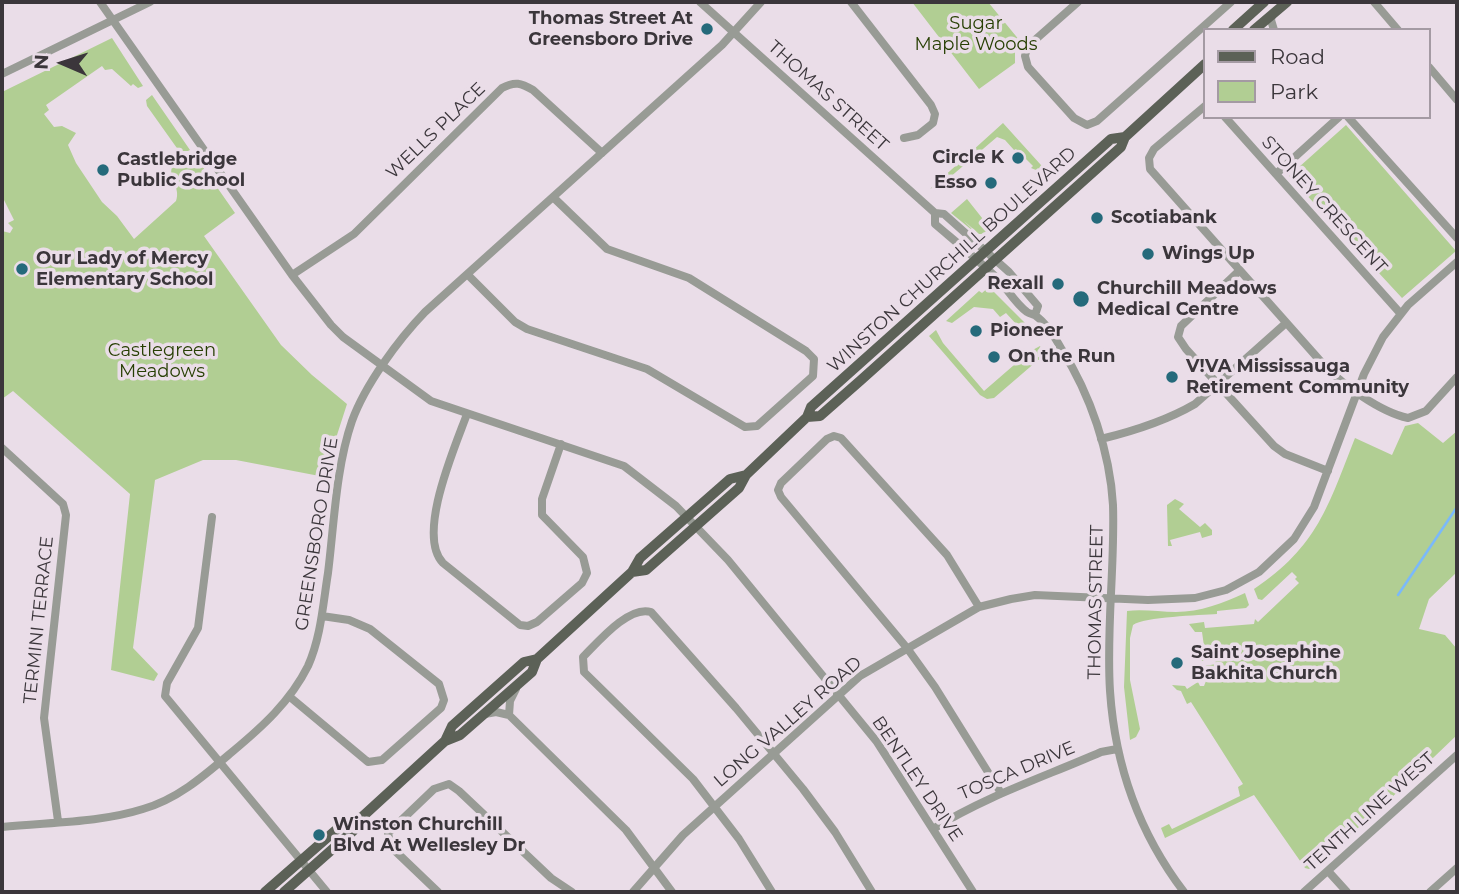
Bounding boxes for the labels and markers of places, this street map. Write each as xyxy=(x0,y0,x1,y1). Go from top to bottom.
place label: Thomas Street At Greensboro Drive xyxy=(528,8,693,50)
marker: Thomas Street At Greensboro Drive xyxy=(699,21,715,37)
place label: Circle K xyxy=(932,147,1004,169)
place label: Castlebridge Public School xyxy=(117,149,245,192)
marker: Circle K xyxy=(1010,150,1026,166)
marker: Castlebridge Public School xyxy=(95,162,111,178)
place label: Esso xyxy=(934,172,977,194)
marker: Esso xyxy=(983,175,999,191)
place label: Scotiabank xyxy=(1111,207,1217,229)
marker: Scotiabank xyxy=(1089,210,1105,226)
place label: Wings Up xyxy=(1162,243,1255,265)
marker: Wings Up xyxy=(1140,246,1156,262)
place label: Our Lady of Mercy Elementary School xyxy=(36,248,213,290)
marker: Our Lady of Mercy Elementary School xyxy=(14,261,30,277)
place label: Rexall xyxy=(987,273,1044,295)
marker: Rexall xyxy=(1050,276,1066,292)
place label: Churchill Meadows Medical Centre xyxy=(1097,278,1277,320)
marker: Churchill Meadows Medical Centre xyxy=(1071,289,1091,309)
place label: Pioneer xyxy=(990,320,1063,342)
marker: Pioneer xyxy=(968,323,984,339)
place label: On the Run xyxy=(1008,346,1116,368)
marker: On the Run xyxy=(986,349,1002,365)
place label: V!VA Mississauga Retirement Community xyxy=(1186,356,1409,398)
marker: V!VA Mississauga Retirement Community xyxy=(1164,369,1180,385)
place label: Saint Josephine Bakhita Church xyxy=(1191,642,1341,684)
marker: Saint Josephine Bakhita Church xyxy=(1169,655,1185,671)
place label: Winston Churchill Blvd At Wellesley Dr xyxy=(333,814,525,856)
marker: Winston Churchill Blvd At Wellesley Dr xyxy=(311,827,327,843)

